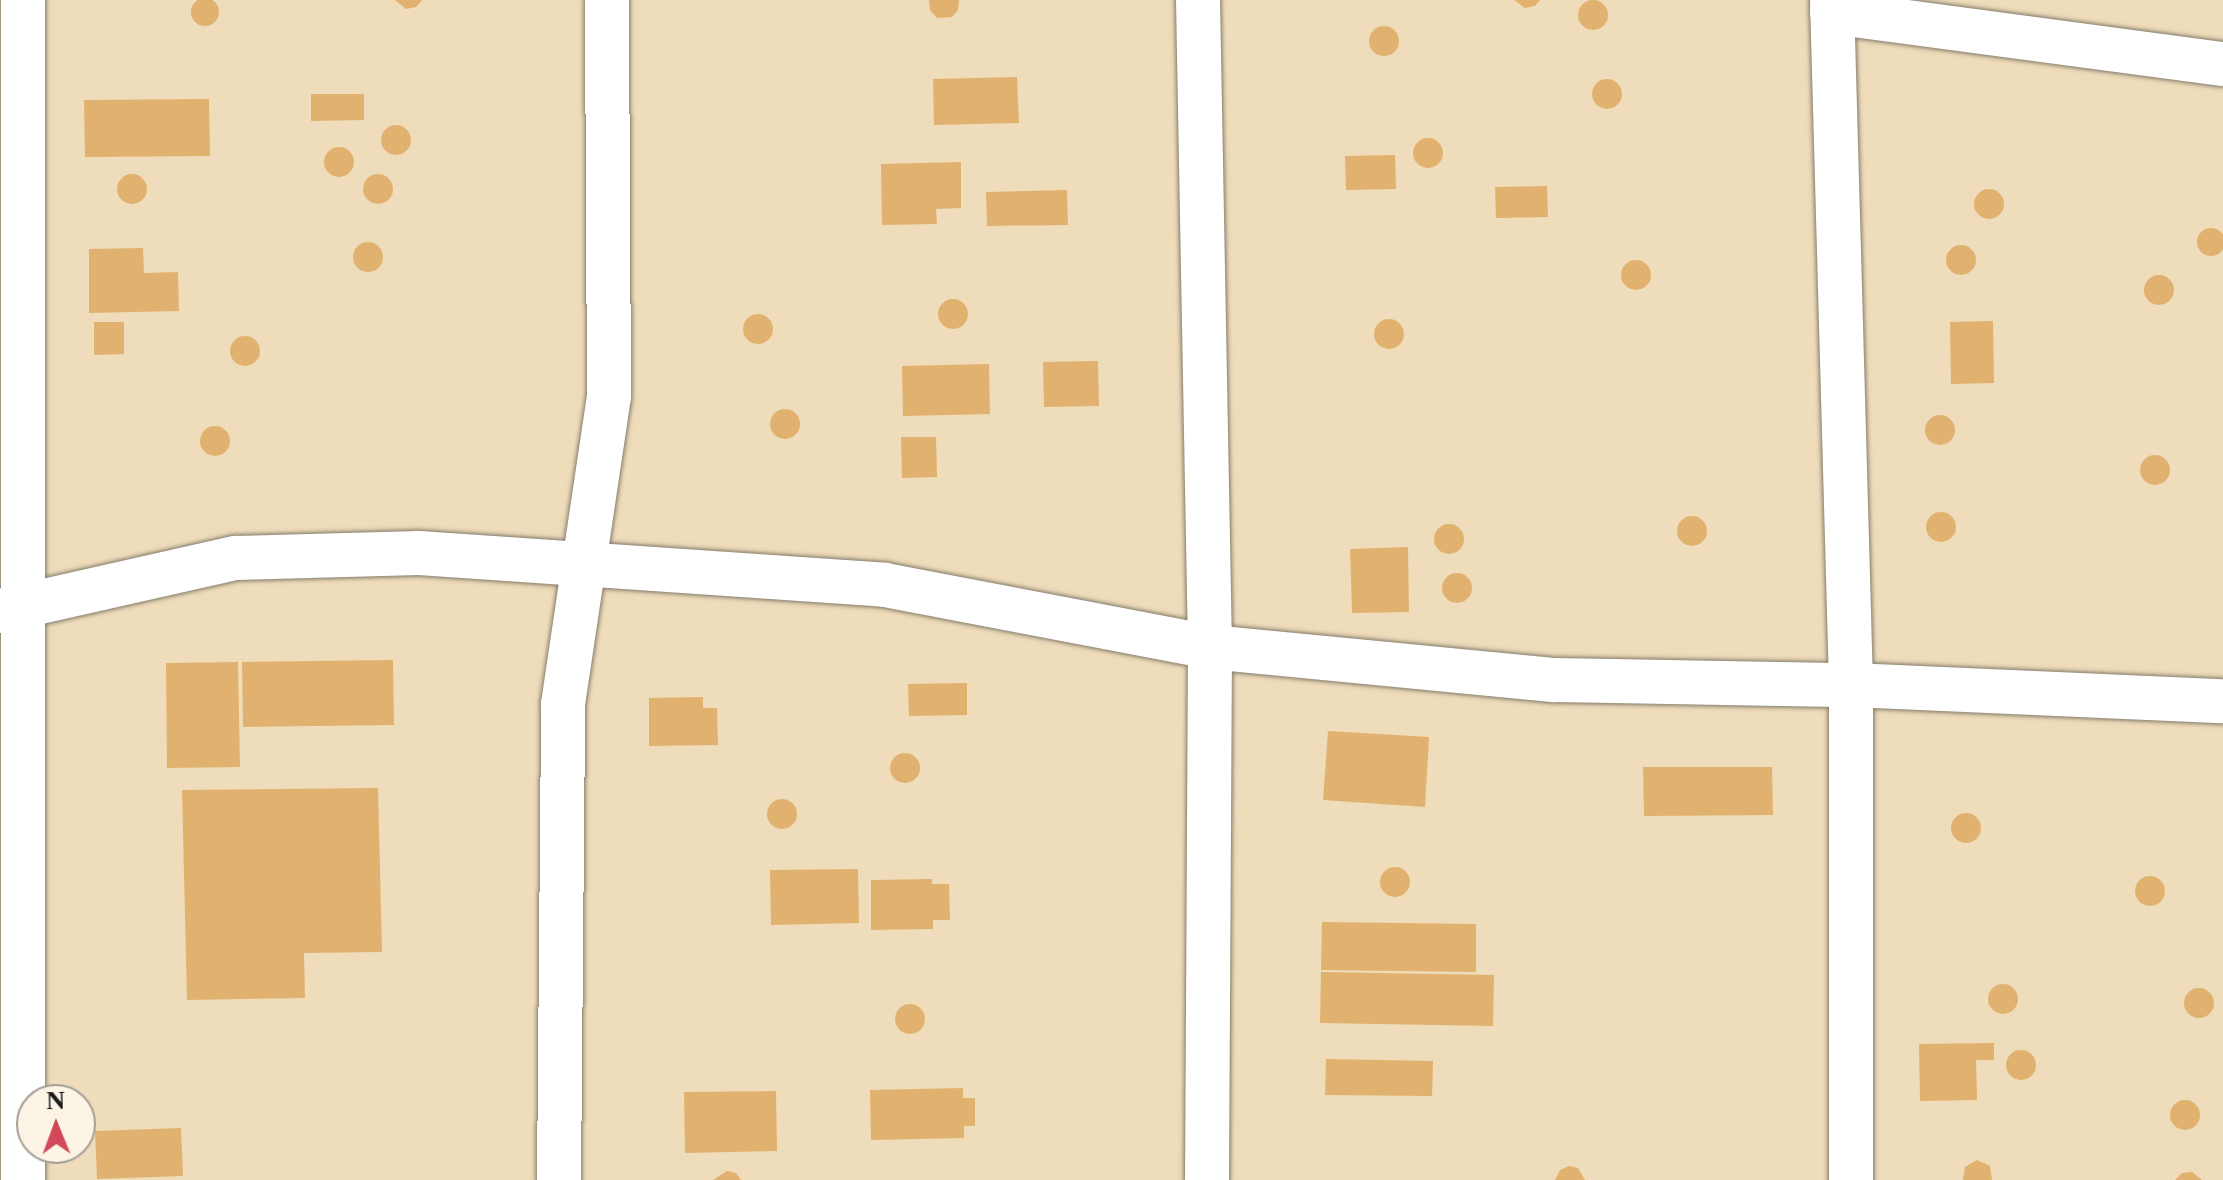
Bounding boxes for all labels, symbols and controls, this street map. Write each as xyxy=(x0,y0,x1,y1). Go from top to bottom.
north arrow xyxy=(16,1084,96,1164)
text: N xyxy=(46,1088,65,1115)

